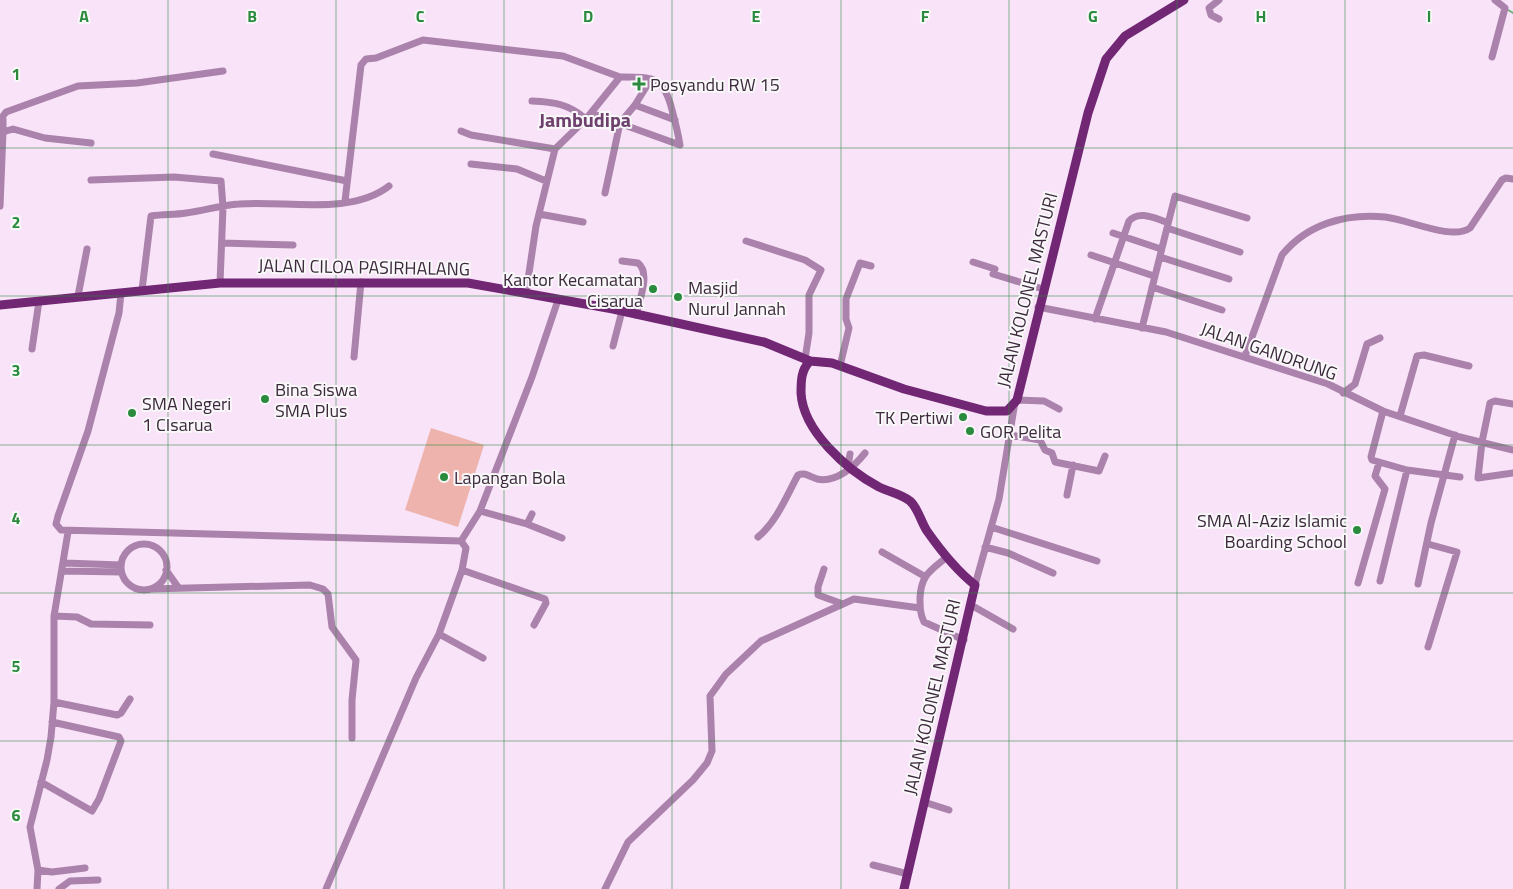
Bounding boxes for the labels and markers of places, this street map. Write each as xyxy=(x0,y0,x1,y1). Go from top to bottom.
place label: Posyandu RW 15 xyxy=(650,71,780,98)
marker: Posyandu RW 15 xyxy=(632,77,646,91)
place label: Kantor Kecamatan Cisarua xyxy=(503,266,643,314)
place label: Masjid Nurul Jannah xyxy=(688,274,786,322)
marker: Kantor Kecamatan Cisarua xyxy=(647,283,659,295)
marker: Masjid Nurul Jannah xyxy=(672,291,684,303)
place label: Bina Siswa SMA Plus xyxy=(275,376,357,424)
place label: SMA Negeri 1 CIsarua xyxy=(142,390,231,438)
marker: Bina Siswa SMA Plus xyxy=(259,393,271,405)
place label: TK Pertiwi xyxy=(875,404,953,431)
marker: SMA Negeri 1 CIsarua xyxy=(126,407,138,419)
marker: TK Pertiwi xyxy=(957,411,969,423)
place label: GOR Pelita xyxy=(980,418,1061,445)
marker: GOR Pelita xyxy=(964,425,976,437)
place label: Lapangan Bola xyxy=(454,464,565,491)
marker: Lapangan Bola xyxy=(438,471,450,483)
place label: SMA Al-Aziz Islamic Boarding School xyxy=(1197,507,1347,555)
marker: SMA Al-Aziz Islamic Boarding School xyxy=(1351,524,1363,536)

